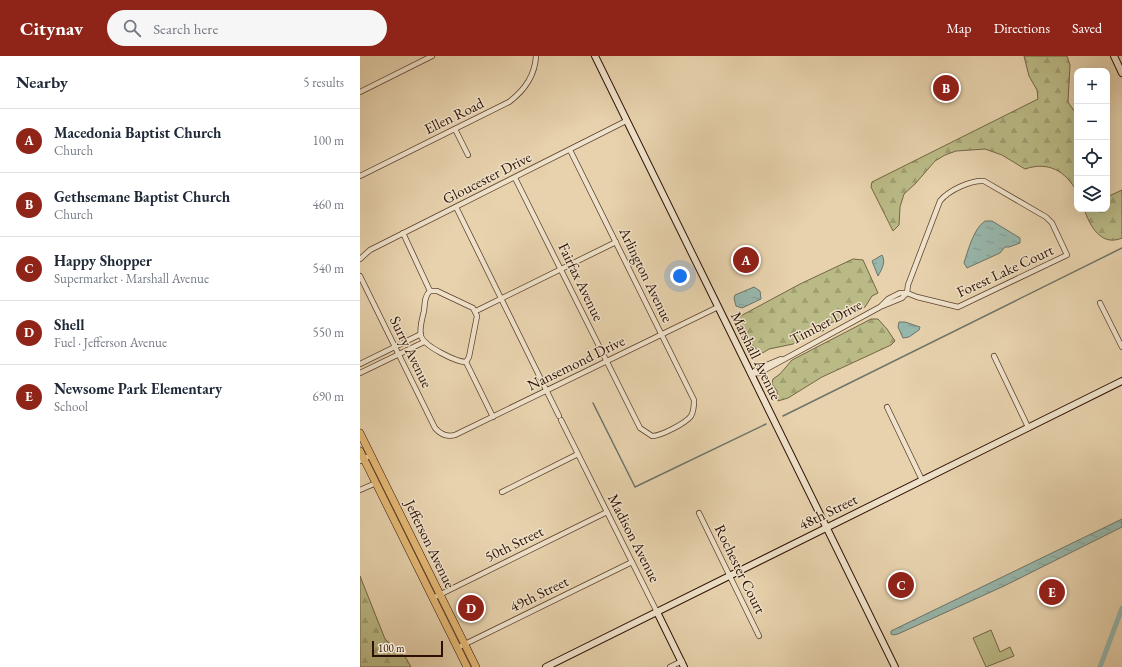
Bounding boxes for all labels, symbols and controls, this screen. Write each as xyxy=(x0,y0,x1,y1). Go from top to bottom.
search box xyxy=(107,10,387,46)
text: Citynav xyxy=(20,16,83,41)
icon: search xyxy=(121,17,143,39)
text: Search here xyxy=(153,19,218,38)
text: Map xyxy=(946,19,972,37)
text: Directions xyxy=(994,19,1050,37)
text: Saved xyxy=(1072,19,1102,37)
map controls xyxy=(1074,68,1110,212)
button: + xyxy=(1074,68,1110,104)
text: Nearby xyxy=(16,71,68,93)
pin: B xyxy=(933,73,959,103)
text: 5 results xyxy=(303,74,344,91)
street label: Ellen Road xyxy=(421,93,487,138)
button: − xyxy=(1074,104,1110,140)
text: Macedonia Baptist Church xyxy=(54,123,221,142)
text: A xyxy=(24,132,34,149)
text: 100 m xyxy=(313,132,344,149)
button: locate xyxy=(1074,140,1110,176)
text: Church xyxy=(54,142,93,159)
street label: Gloucester Drive xyxy=(439,147,534,208)
button: layers xyxy=(1074,176,1110,212)
text: Gethsemane Baptist Church xyxy=(54,187,230,206)
text: B xyxy=(25,196,33,213)
text: 460 m xyxy=(313,196,344,213)
text: Church xyxy=(54,206,93,223)
street label: Arlington Avenue xyxy=(615,223,678,325)
street label: Fairfax Avenue xyxy=(554,240,609,324)
street label: Forest Lake Court xyxy=(953,240,1056,301)
pin: A xyxy=(733,245,759,275)
text: Happy Shopper xyxy=(54,251,152,270)
text: C xyxy=(24,260,34,277)
text: 540 m xyxy=(313,260,344,277)
your location xyxy=(670,266,690,286)
text: Supermarket · Marshall Avenue xyxy=(54,270,209,287)
street label: Timber Drive xyxy=(786,295,865,348)
street label: Marshall Avenue xyxy=(727,308,786,403)
street label: Surry Avenue xyxy=(386,313,437,391)
text: Shell xyxy=(54,315,85,334)
text: D xyxy=(24,324,34,341)
text: 550 m xyxy=(313,324,344,341)
street label: Nansemond Drive xyxy=(524,331,628,394)
text: Fuel · Jefferson Avenue xyxy=(54,334,167,351)
text: Newsome Park Elementary xyxy=(54,379,222,398)
text: E xyxy=(25,388,33,405)
text: 690 m xyxy=(313,388,344,405)
text: School xyxy=(54,398,88,415)
street label: 48th Street xyxy=(795,489,860,534)
street label: Madison Avenue xyxy=(604,490,665,585)
street label: Jefferson Avenue xyxy=(400,495,460,591)
street label: 50th Street xyxy=(481,521,546,566)
street label: Rochester Court xyxy=(711,521,770,617)
pin: C xyxy=(888,570,914,600)
street label: 49th Street xyxy=(506,571,571,616)
pin: E xyxy=(1039,577,1065,607)
pin: D xyxy=(458,593,484,623)
scale bar xyxy=(372,639,443,658)
text: 100 m xyxy=(378,641,405,655)

